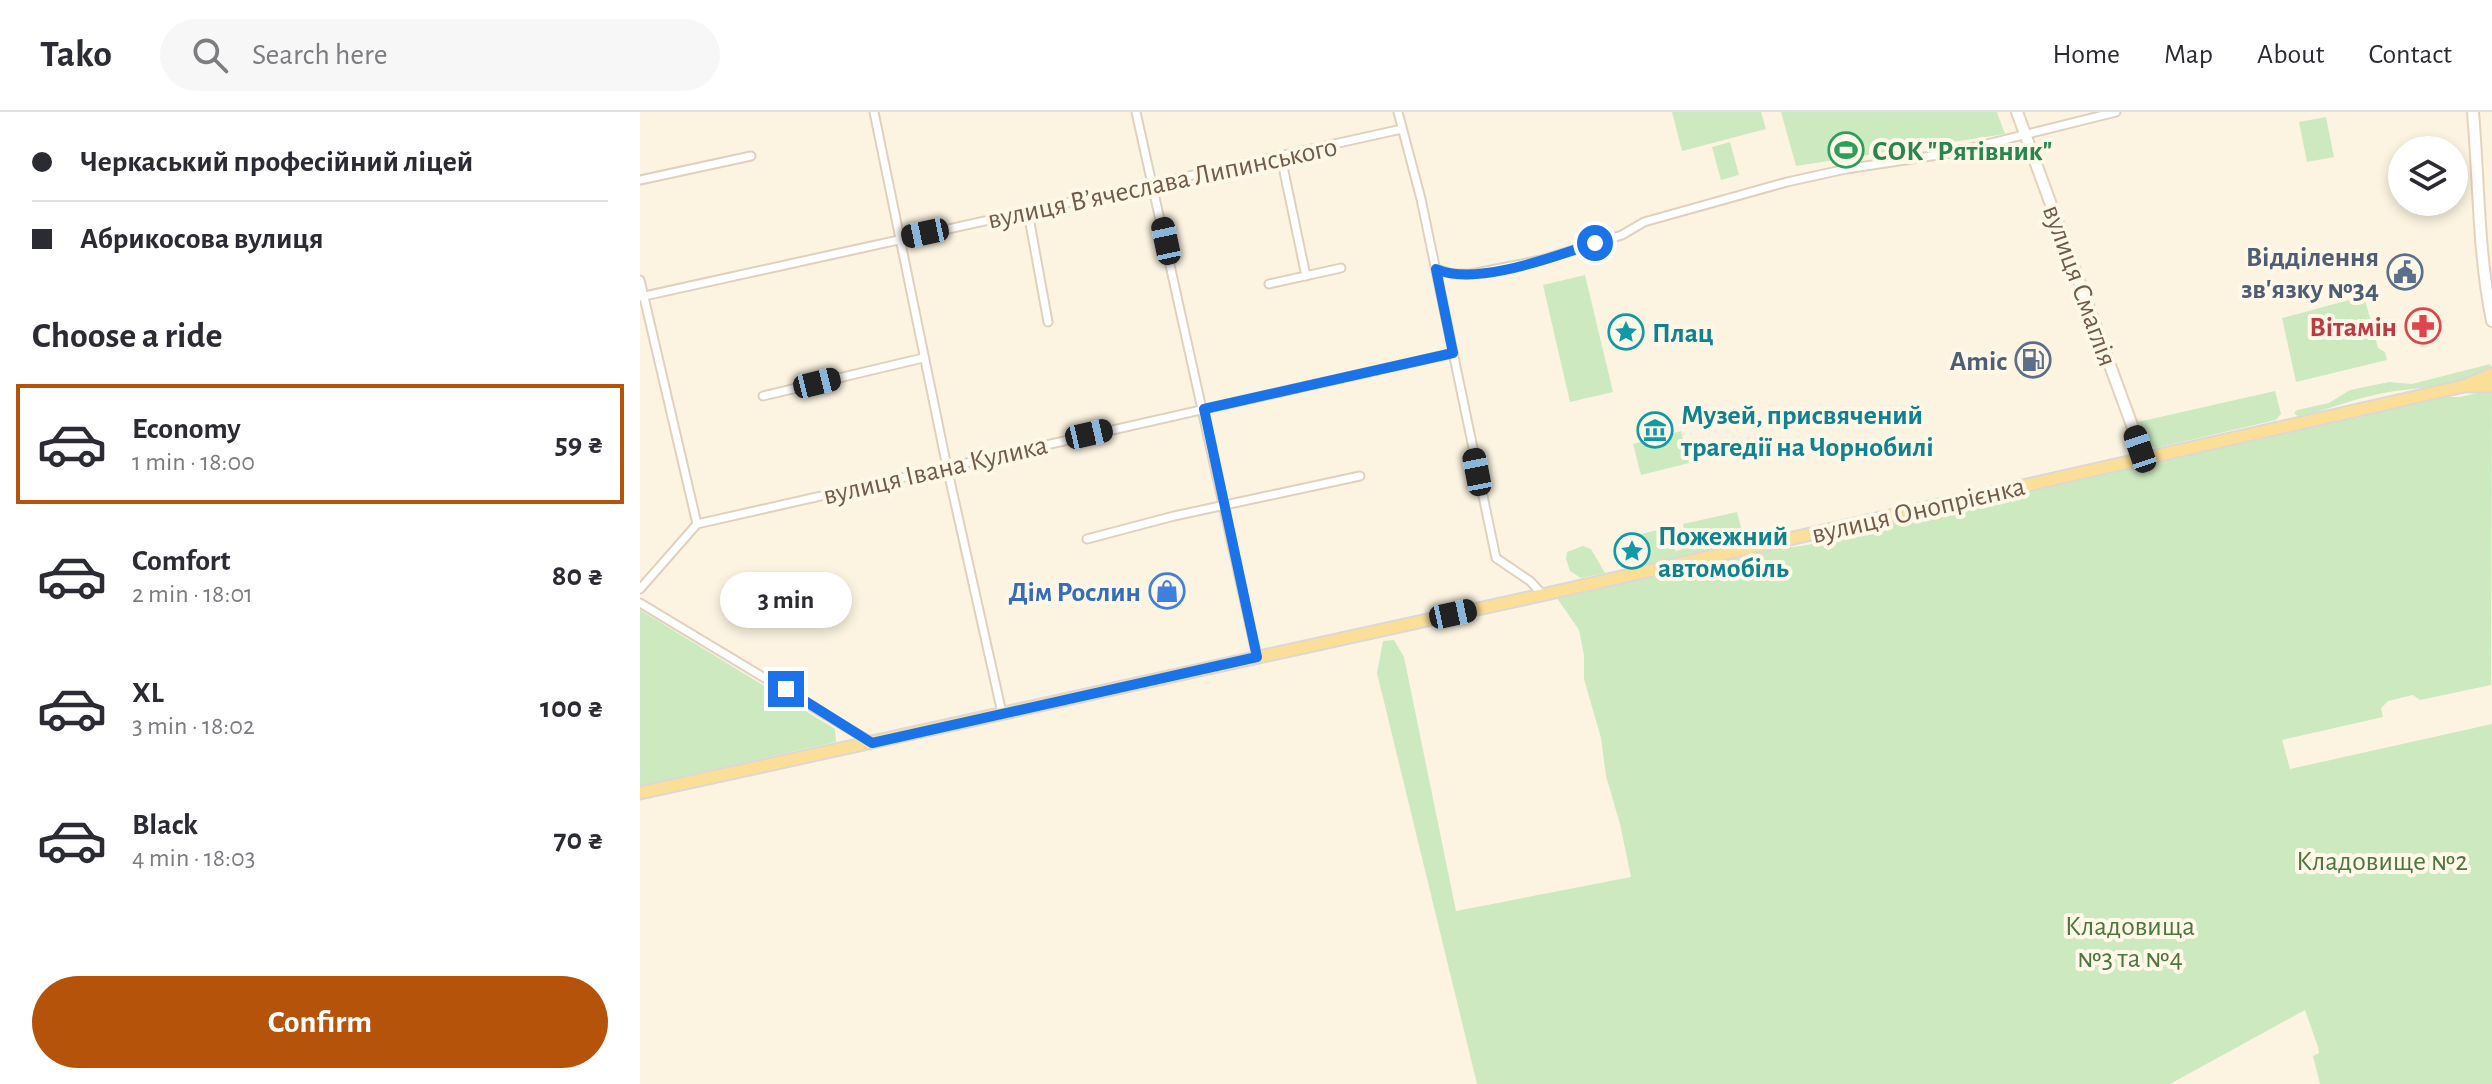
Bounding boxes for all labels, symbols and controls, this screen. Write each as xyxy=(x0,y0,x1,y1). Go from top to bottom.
search box xyxy=(160,19,720,91)
icon: search xyxy=(188,33,232,77)
text: Tako xyxy=(40,36,112,74)
text: Search here xyxy=(252,40,388,70)
text: Home xyxy=(2053,41,2120,69)
text: Map xyxy=(2164,41,2213,69)
text: About xyxy=(2257,41,2325,69)
text: Contact xyxy=(2369,41,2452,69)
sports icon: СОК "Рятівник" xyxy=(1827,131,1865,169)
street label: вулиця Вʼячеслава Липинського xyxy=(985,133,1340,235)
map controls xyxy=(2388,136,2468,216)
button: layers xyxy=(2388,136,2468,216)
place label: СОК "Рятівник" xyxy=(1872,138,2052,166)
text: Черкаський професійний ліцей xyxy=(80,147,473,177)
street label: вулиця Смаглія xyxy=(2037,201,2121,370)
car xyxy=(1149,215,1183,267)
car xyxy=(899,216,951,250)
text: Абрикосова вулиця xyxy=(80,224,324,254)
route start xyxy=(1577,225,1613,261)
place label: Відділення зв'язку №34 xyxy=(2241,244,2379,304)
public building icon: Відділення зв'язку №34 xyxy=(2386,253,2424,291)
pharmacy icon: Вітамін xyxy=(2404,307,2442,345)
place icon: Плац xyxy=(1607,313,1645,351)
place label: Вітамін xyxy=(2309,314,2397,342)
text: Choose a ride xyxy=(32,318,222,354)
place label: Плац xyxy=(1652,320,1714,348)
fuel station icon: Amic xyxy=(2014,341,2052,379)
place label: Amic xyxy=(1950,348,2007,376)
car xyxy=(791,366,843,400)
place label: Музей, присвячений трагедії на Чорнобилі xyxy=(1680,402,1934,462)
icon: car xyxy=(36,408,108,480)
museum icon: Музей, присвячений трагедії на Чорнобилі xyxy=(1636,411,1674,449)
text: Economy xyxy=(132,414,241,444)
car xyxy=(1063,417,1115,451)
car xyxy=(2121,422,2159,476)
text: 59 ₴ xyxy=(555,429,604,459)
street label: вулиця Івана Кулика xyxy=(821,431,1051,510)
car xyxy=(1461,446,1493,498)
text: 1 min · 18:00 xyxy=(132,449,255,475)
street label: вулиця Онопрієнка xyxy=(1809,473,2028,549)
place label: Пожежний автомобіль xyxy=(1658,523,1789,583)
place icon: Пожежний автомобіль xyxy=(1613,532,1651,570)
icon: car xyxy=(36,540,108,612)
text: Comfort xyxy=(132,546,231,576)
text: 80 ₴ xyxy=(552,561,604,591)
shop icon: Дім Рослин xyxy=(1148,572,1186,610)
callout: 3 min xyxy=(720,573,852,629)
place label: Дім Рослин xyxy=(1008,579,1141,607)
text: 2 min · 18:01 xyxy=(132,581,253,607)
text: 3 min xyxy=(758,587,814,613)
car xyxy=(1427,597,1479,631)
route end xyxy=(768,671,804,707)
icon: car xyxy=(36,672,108,744)
text: XL xyxy=(132,678,164,708)
text: 100 ₴ xyxy=(540,693,604,723)
text: 3 min · 18:02 xyxy=(132,713,255,739)
icon: car xyxy=(36,804,108,876)
text: Black xyxy=(132,810,198,840)
text: 70 ₴ xyxy=(554,825,604,855)
text: 4 min · 18:03 xyxy=(132,845,256,871)
park label: Кладовище №2 xyxy=(2296,848,2468,876)
park label: Кладовища №3 та №4 xyxy=(2065,913,2195,973)
button: Confirm xyxy=(32,976,608,1068)

